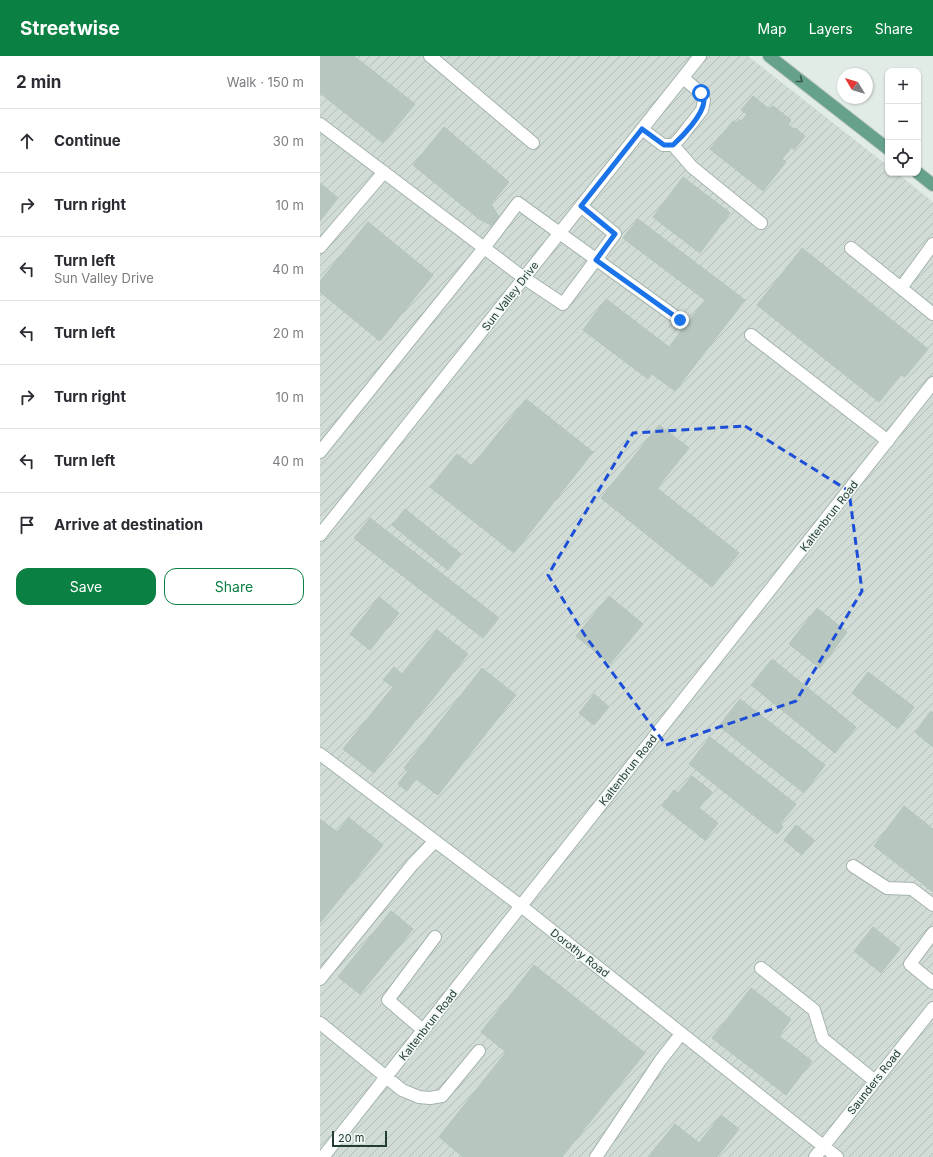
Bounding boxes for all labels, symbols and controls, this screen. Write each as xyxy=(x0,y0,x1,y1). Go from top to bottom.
text: Streetwise xyxy=(20,17,120,40)
text: Map xyxy=(758,20,787,37)
text: Layers xyxy=(809,20,853,37)
text: Share xyxy=(875,20,913,37)
north arrow xyxy=(837,68,873,104)
map controls xyxy=(885,68,921,176)
button: + xyxy=(885,68,921,104)
text: 2 min xyxy=(16,72,61,92)
text: Walk · 150 m xyxy=(227,74,304,90)
one-way arrow xyxy=(796,75,803,82)
route start xyxy=(692,84,710,102)
button: − xyxy=(885,104,921,140)
icon: ahead xyxy=(16,130,38,152)
text: Continue xyxy=(54,131,121,150)
text: 30 m xyxy=(273,133,304,149)
button: locate xyxy=(885,140,921,176)
icon: right xyxy=(16,194,38,216)
text: Turn right xyxy=(54,195,126,214)
text: 10 m xyxy=(275,197,304,213)
text: Turn left xyxy=(54,251,115,270)
icon: left xyxy=(16,258,38,280)
street label: Sun Valley Drive xyxy=(478,258,542,334)
text: 40 m xyxy=(272,261,304,277)
text: Sun Valley Drive xyxy=(54,270,154,286)
route end xyxy=(671,311,689,329)
icon: left xyxy=(16,322,38,344)
text: Turn left xyxy=(54,323,115,342)
text: 20 m xyxy=(273,325,304,341)
icon: right xyxy=(16,386,38,408)
text: Turn right xyxy=(54,387,126,406)
text: 10 m xyxy=(275,389,304,405)
icon: left xyxy=(16,450,38,472)
text: Turn left xyxy=(54,451,115,470)
text: 40 m xyxy=(272,453,304,469)
street label: Kaltenbrun Road xyxy=(797,478,861,554)
icon: arrive xyxy=(16,514,38,536)
text: Arrive at destination xyxy=(54,515,203,534)
button: Save xyxy=(16,568,156,605)
button: Share xyxy=(164,568,304,605)
street label: Kaltenbrun Road xyxy=(596,732,660,808)
street label: Dorothy Road xyxy=(548,926,612,980)
street label: Kaltenbrun Road xyxy=(396,987,460,1063)
street label: Saunders Road xyxy=(844,1047,904,1117)
scale bar xyxy=(332,1129,387,1148)
text: 20 m xyxy=(338,1131,364,1145)

